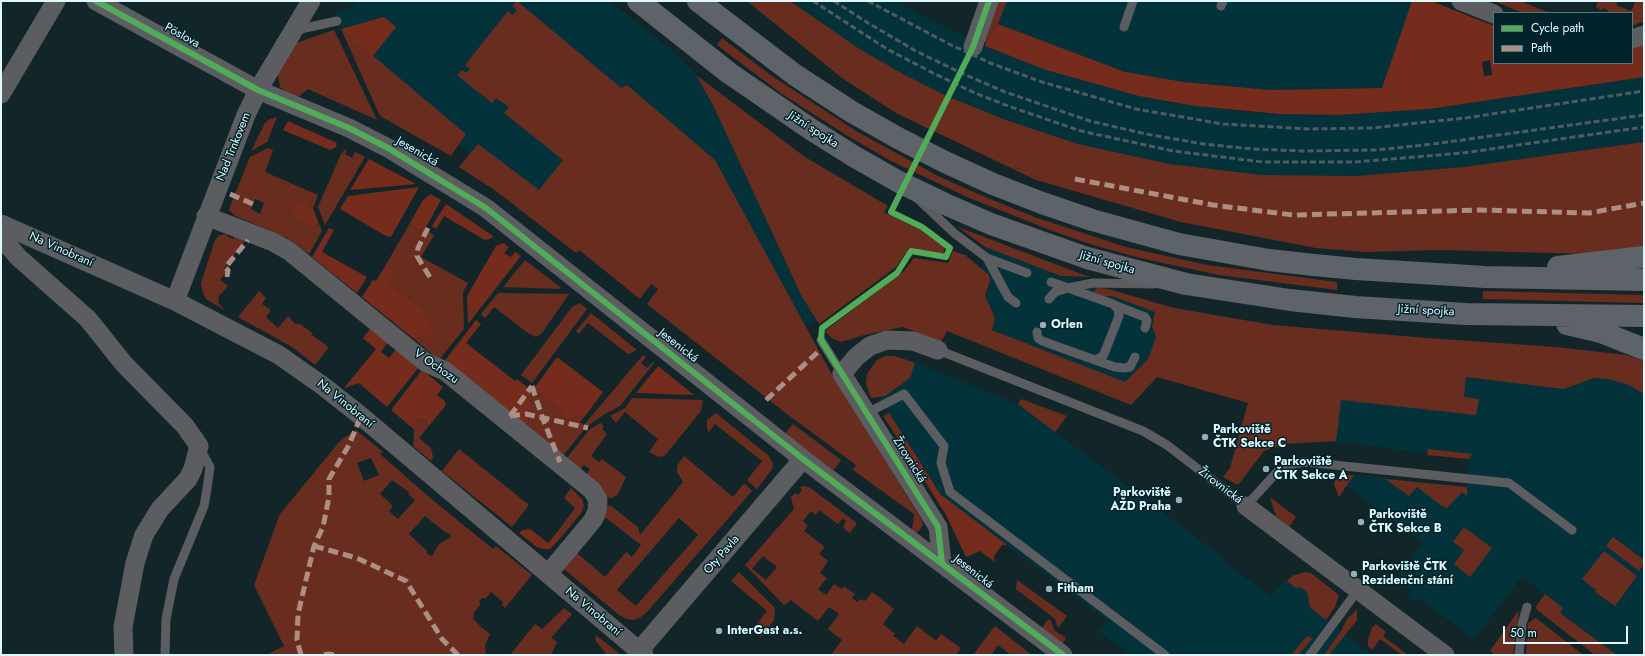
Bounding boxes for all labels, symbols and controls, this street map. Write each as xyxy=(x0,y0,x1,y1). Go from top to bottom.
legend xyxy=(1493,12,1633,64)
text: Cycle path xyxy=(1531,19,1584,37)
street label: Pöslova xyxy=(162,21,202,51)
text: Path xyxy=(1531,39,1552,57)
street label: Jižní spojka xyxy=(785,108,841,152)
street label: Nad Trnkovem xyxy=(214,111,254,183)
street label: Jesenická xyxy=(393,134,441,170)
street label: Na Vinobraní xyxy=(27,229,95,271)
street label: Jižní spojka xyxy=(1078,248,1136,278)
street label: Jižní spojka xyxy=(1397,302,1455,320)
place label: Orlen xyxy=(1051,318,1083,332)
marker: Orlen xyxy=(1038,320,1048,330)
street label: Jesenická xyxy=(655,326,701,366)
street label: V Ochozu xyxy=(411,347,461,387)
street label: Na Vinobraní xyxy=(314,377,376,431)
place label: Parkoviště ČTK Sekce C xyxy=(1213,423,1286,451)
marker: Parkoviště ČTK Sekce C xyxy=(1200,432,1210,442)
street label: Žirovnická xyxy=(889,434,929,486)
place label: Parkoviště ČTK Sekce A xyxy=(1274,455,1347,483)
marker: Parkoviště ČTK Sekce A xyxy=(1261,464,1271,474)
street label: Žirovnická xyxy=(1195,465,1245,507)
place label: Parkoviště AŽD Praha xyxy=(1110,486,1171,514)
marker: Parkoviště AŽD Praha xyxy=(1174,495,1184,505)
place label: Parkoviště ČTK Sekce B xyxy=(1369,508,1442,536)
marker: Parkoviště ČTK Sekce B xyxy=(1356,517,1366,527)
street label: Oty Pavla xyxy=(701,533,743,577)
street label: Jesenická xyxy=(950,552,996,592)
place label: Parkoviště ČTK Rezidenční stání xyxy=(1362,560,1453,588)
marker: Parkoviště ČTK Rezidenční stání xyxy=(1349,569,1359,579)
place label: Fitham xyxy=(1057,582,1094,596)
street label: Na Vinobraní xyxy=(562,584,624,640)
marker: Fitham xyxy=(1044,584,1054,594)
scale bar xyxy=(1505,618,1630,644)
place label: InterGast a.s. xyxy=(727,624,802,638)
text: 50 m xyxy=(1510,624,1537,642)
marker: InterGast a.s. xyxy=(714,626,724,636)

